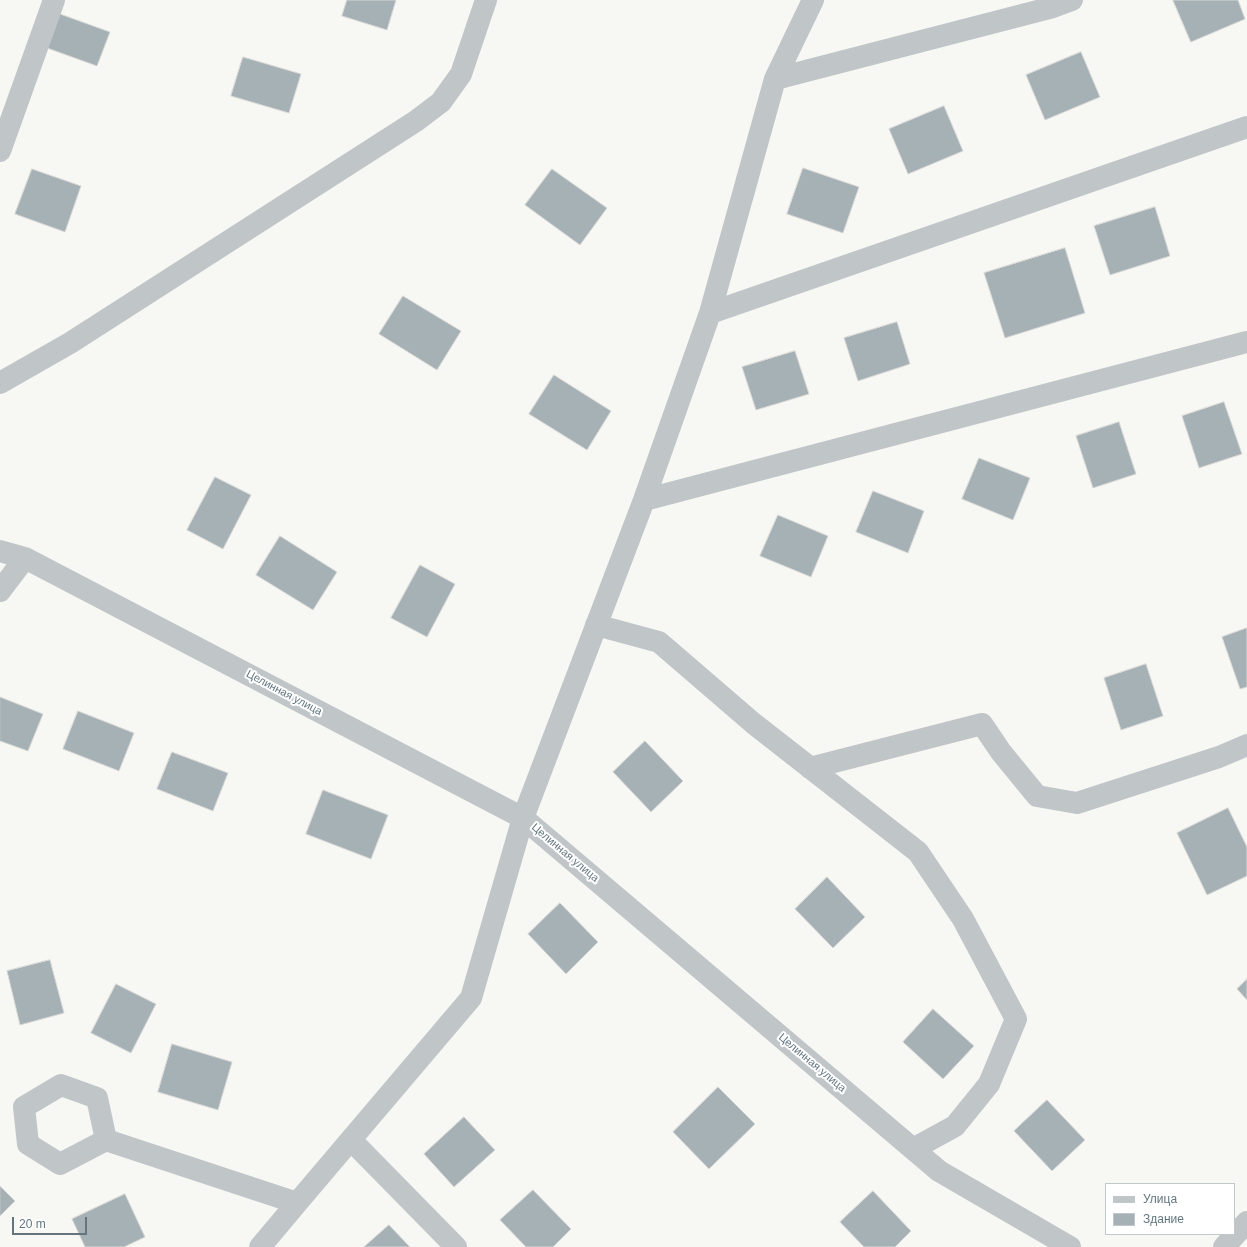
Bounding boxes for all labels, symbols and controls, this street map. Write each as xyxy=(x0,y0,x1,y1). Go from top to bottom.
street label: Целинная улица xyxy=(244,667,324,719)
street label: Целинная улица xyxy=(529,821,601,885)
street label: Целинная улица xyxy=(776,1031,848,1095)
legend xyxy=(1105,1183,1235,1235)
text: Улица xyxy=(1143,1192,1177,1206)
scale bar xyxy=(14,1209,89,1235)
text: Здание xyxy=(1143,1212,1184,1226)
text: 20 m xyxy=(19,1217,46,1231)

